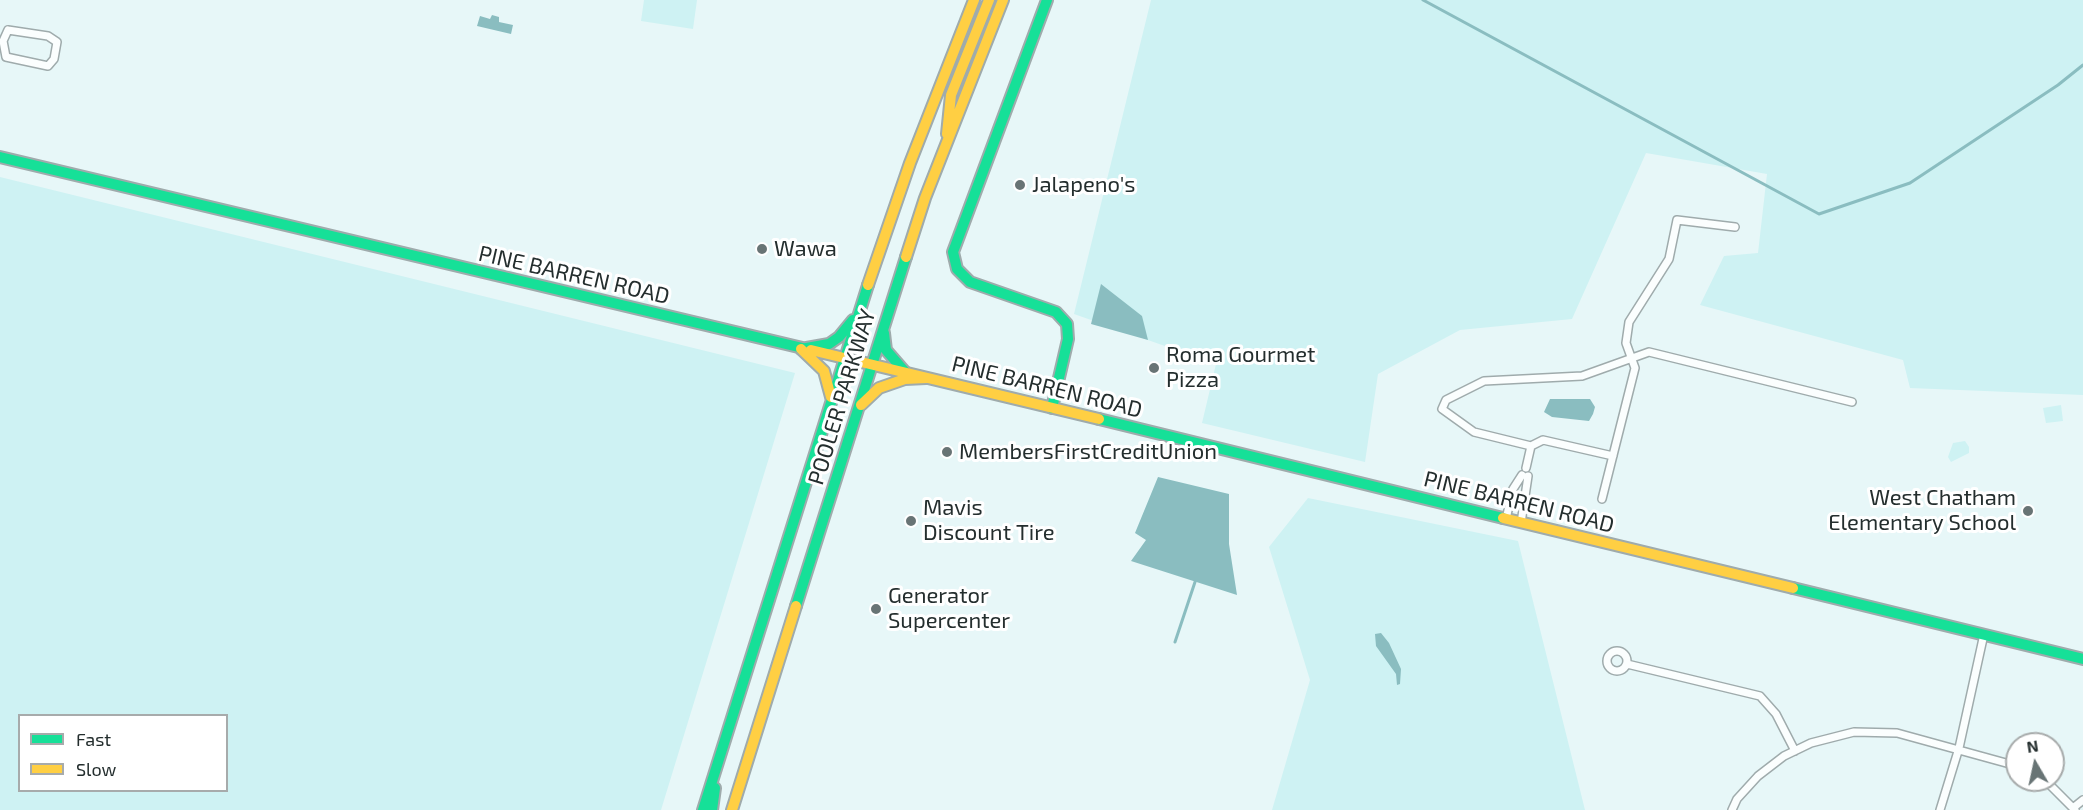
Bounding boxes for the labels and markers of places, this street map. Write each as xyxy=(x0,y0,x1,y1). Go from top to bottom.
place label: Jalapeno's xyxy=(1032,172,1135,198)
marker: Jalapeno's xyxy=(1013,178,1027,192)
place label: Wawa xyxy=(774,236,837,262)
marker: Wawa xyxy=(755,242,769,256)
place label: Roma Gourmet Pizza xyxy=(1166,342,1315,394)
marker: Roma Gourmet Pizza xyxy=(1147,361,1161,375)
place label: MembersFirstCreditUnion xyxy=(959,439,1217,465)
marker: MembersFirstCreditUnion xyxy=(940,445,954,459)
place label: West Chatham Elementary School xyxy=(1828,485,2016,536)
place label: Mavis Discount Tire xyxy=(923,495,1055,546)
marker: West Chatham Elementary School xyxy=(2021,504,2035,518)
marker: Mavis Discount Tire xyxy=(904,514,918,528)
place label: Generator Supercenter xyxy=(888,583,1010,634)
marker: Generator Supercenter xyxy=(869,602,883,616)

